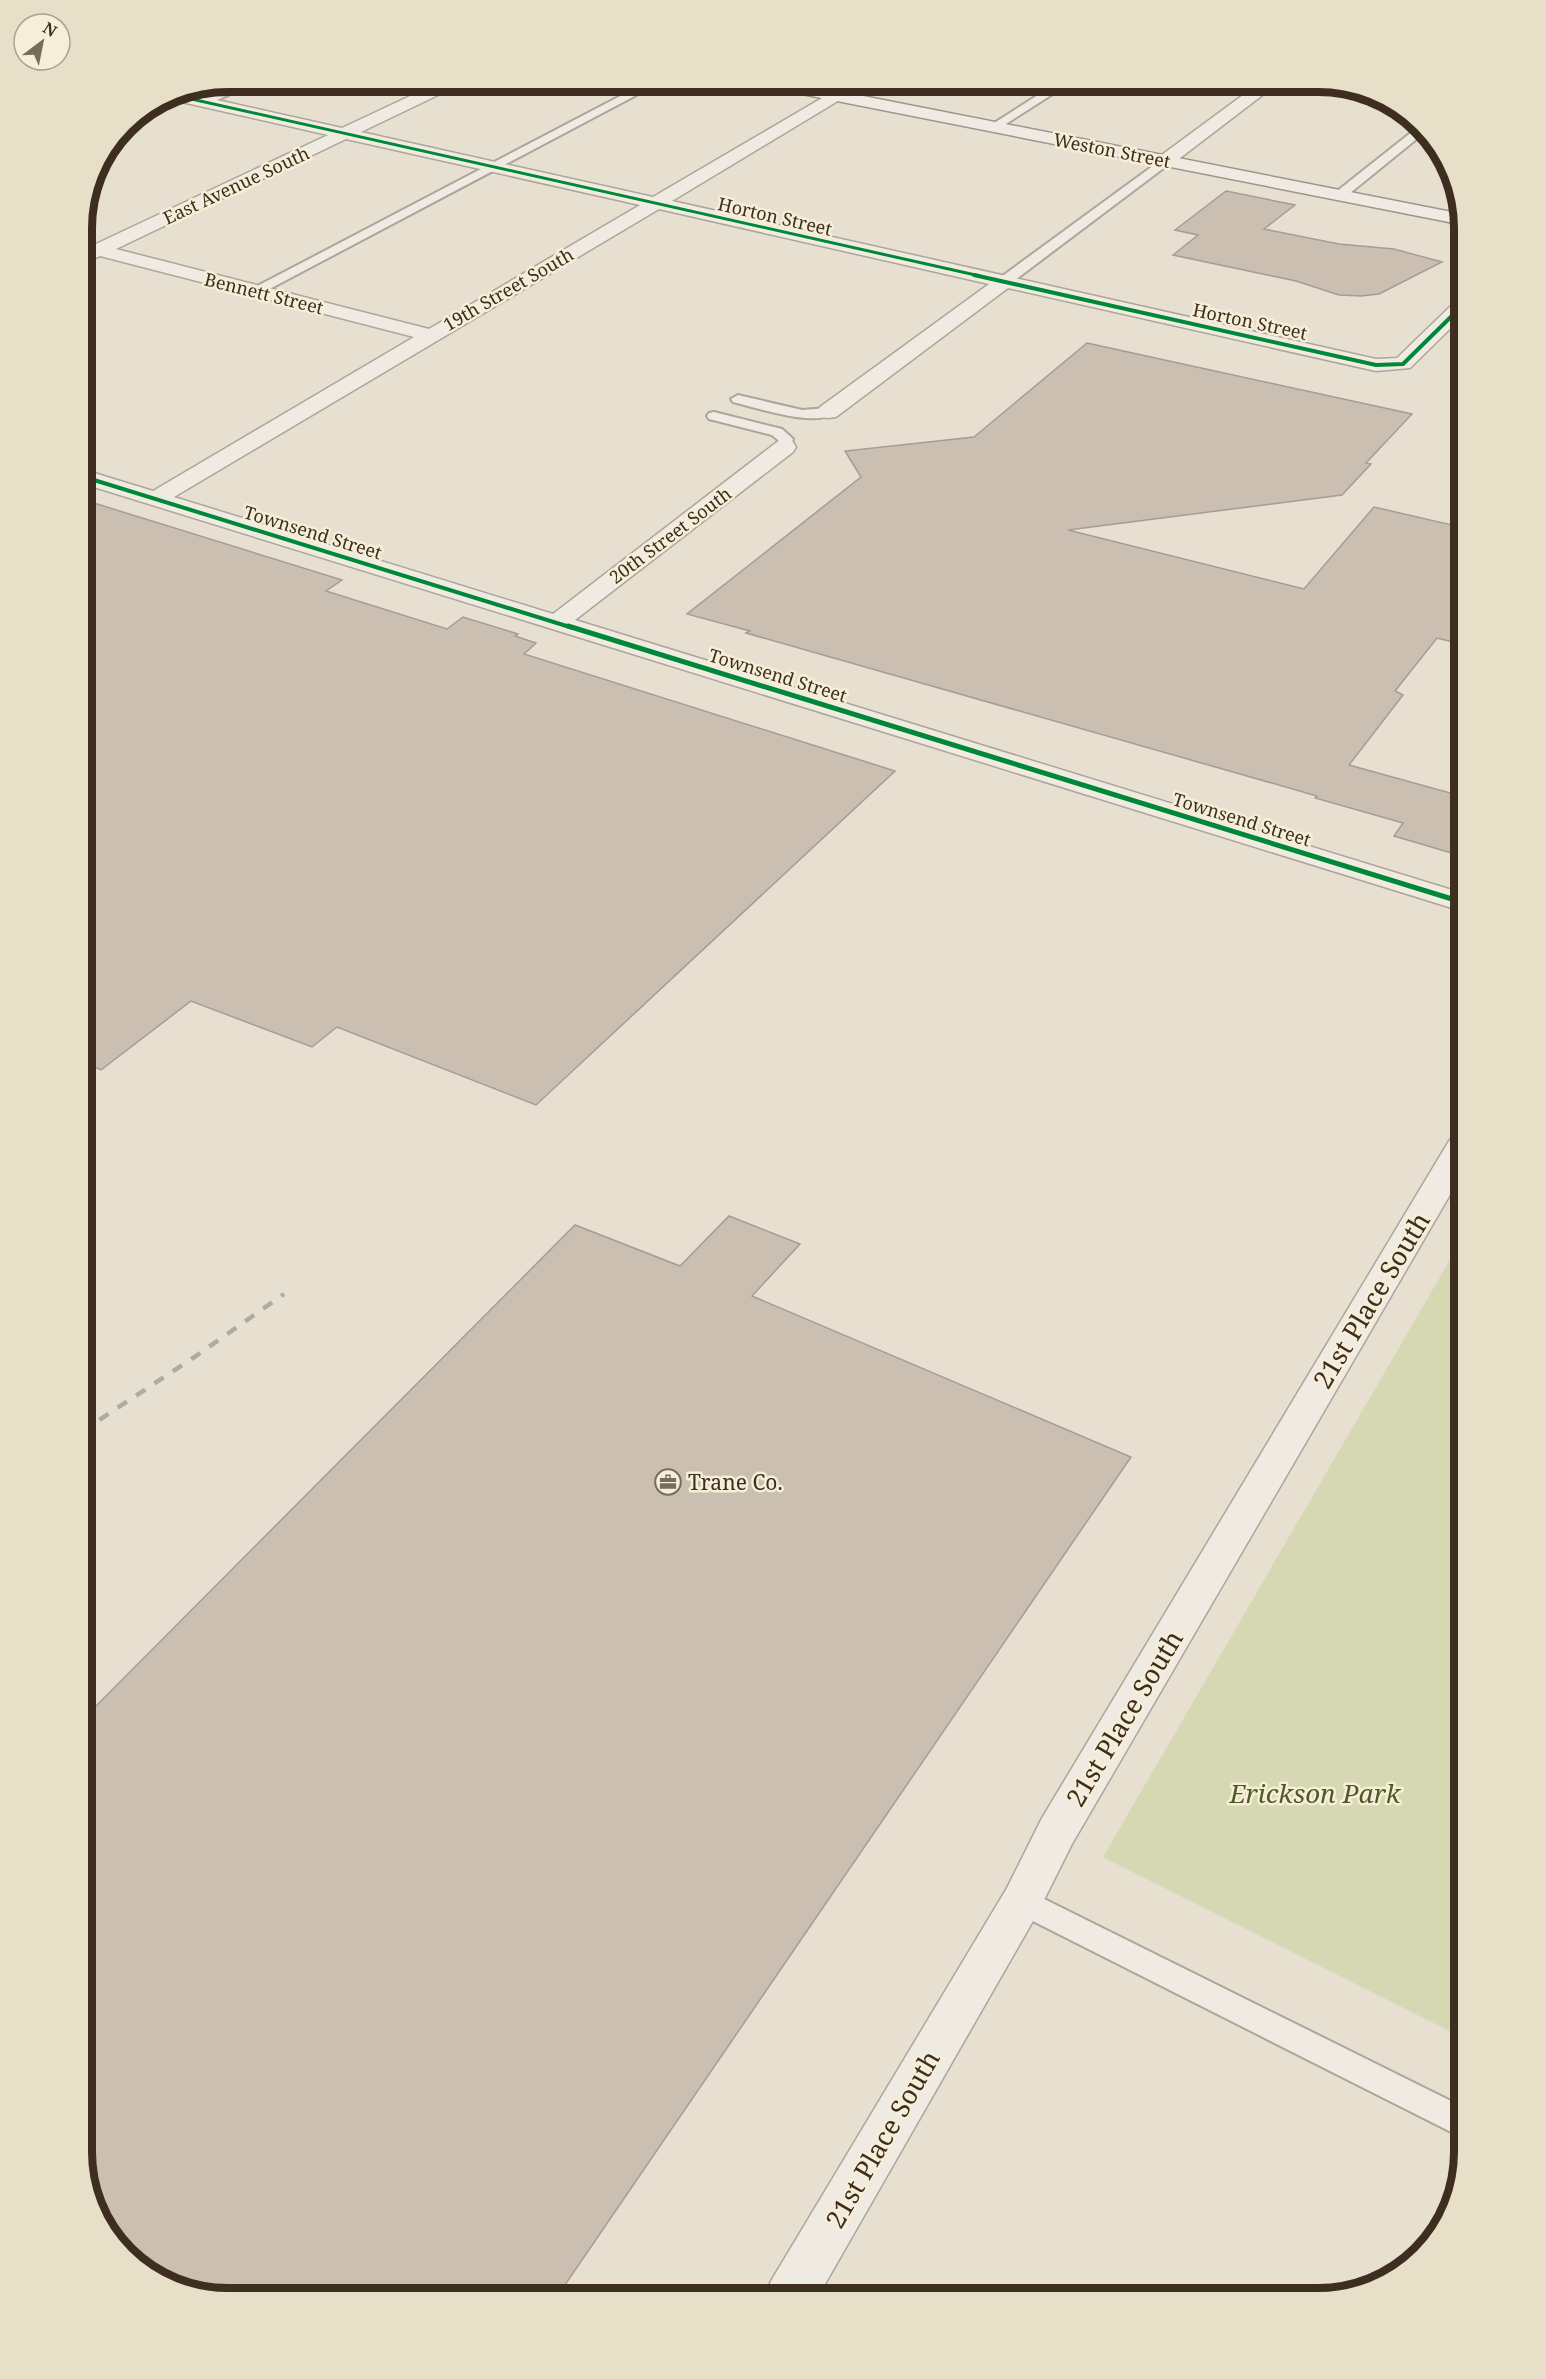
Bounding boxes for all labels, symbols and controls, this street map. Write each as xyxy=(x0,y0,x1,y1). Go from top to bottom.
north arrow xyxy=(12,12,72,72)
text: N xyxy=(39,17,61,42)
street label: Weston Street xyxy=(1051,127,1173,173)
street label: East Avenue South xyxy=(159,141,313,229)
street label: Horton Street xyxy=(716,191,834,241)
street label: 19th Street South xyxy=(438,242,578,336)
street label: Bennett Street xyxy=(202,267,326,319)
street label: Horton Street xyxy=(1191,297,1309,345)
street label: 20th Street South xyxy=(604,481,736,589)
street label: Townsend Street xyxy=(241,500,385,564)
street label: Townsend Street xyxy=(706,643,850,707)
street label: Townsend Street xyxy=(1170,787,1314,851)
street label: 21st Place South xyxy=(1304,1205,1438,1395)
office icon: Trane Co. xyxy=(653,1467,683,1497)
place label: Trane Co. xyxy=(688,1468,783,1496)
street label: 21st Place South xyxy=(1057,1623,1191,1813)
park label: Erickson Park xyxy=(1228,1775,1402,1811)
street label: 21st Place South xyxy=(816,2043,948,2235)

